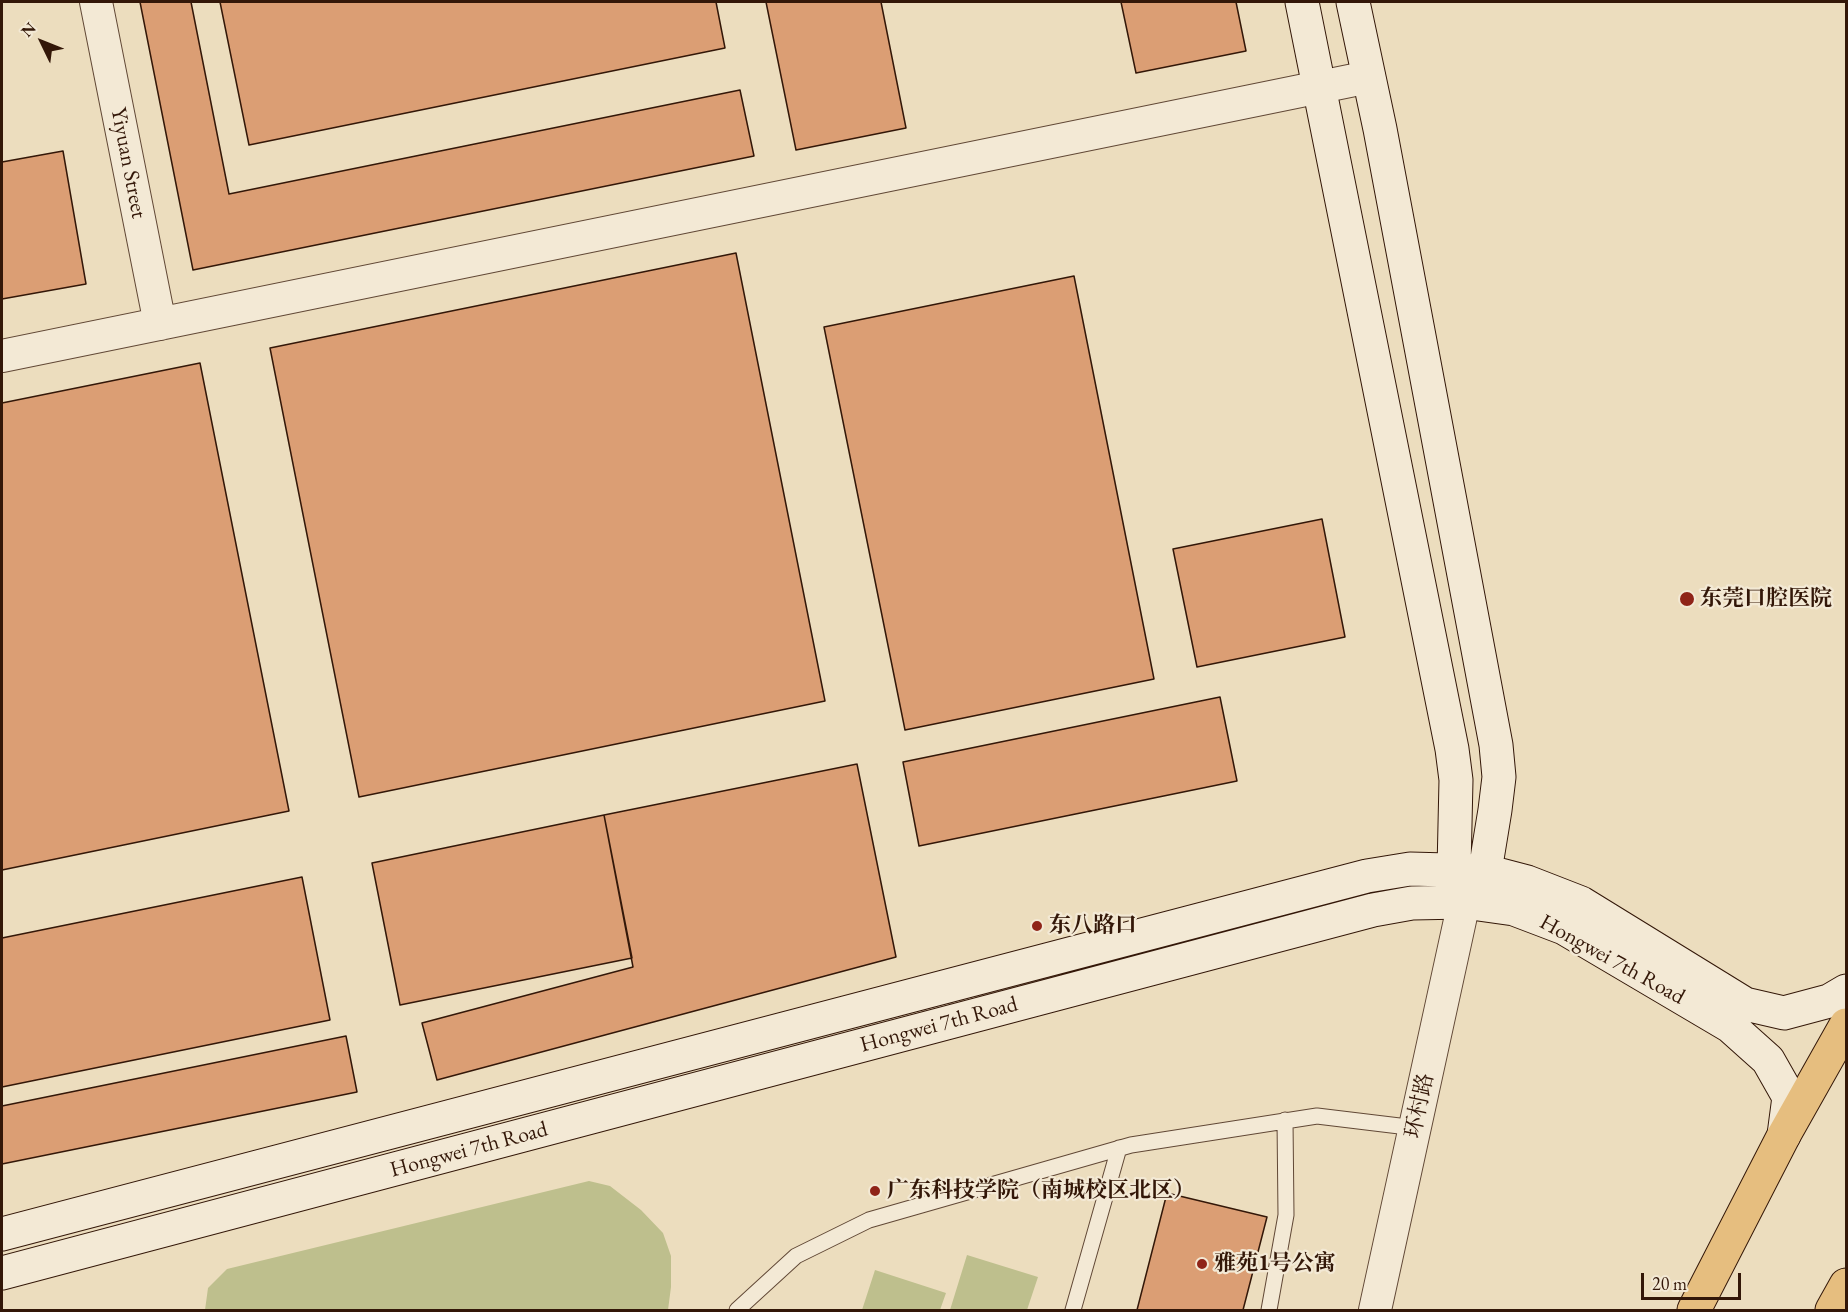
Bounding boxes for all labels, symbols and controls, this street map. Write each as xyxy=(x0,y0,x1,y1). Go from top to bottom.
north arrow xyxy=(12,12,72,72)
text: N xyxy=(16,17,41,41)
street label: Yiyuan Street xyxy=(104,105,152,221)
place label: 东莞口腔医院 xyxy=(1700,586,1832,612)
marker: 东莞口腔医院 xyxy=(1678,590,1696,608)
street label: Hongwei 7th Road xyxy=(1535,909,1689,1011)
place label: 东八路口 xyxy=(1049,913,1137,939)
marker: 东八路口 xyxy=(1030,919,1044,933)
street label: Hongwei 7th Road xyxy=(857,991,1021,1059)
street label: 环村路 xyxy=(1400,1071,1440,1141)
street label: Hongwei 7th Road xyxy=(387,1116,551,1184)
place label: 广东科技学院（南城校区北区） xyxy=(887,1178,1195,1204)
marker: 广东科技学院（南城校区北区） xyxy=(868,1184,882,1198)
place label: 雅苑1号公寓 xyxy=(1214,1251,1336,1277)
marker: 雅苑1号公寓 xyxy=(1195,1257,1209,1271)
scale bar xyxy=(1644,1261,1744,1299)
text: 20 m xyxy=(1652,1272,1687,1295)

